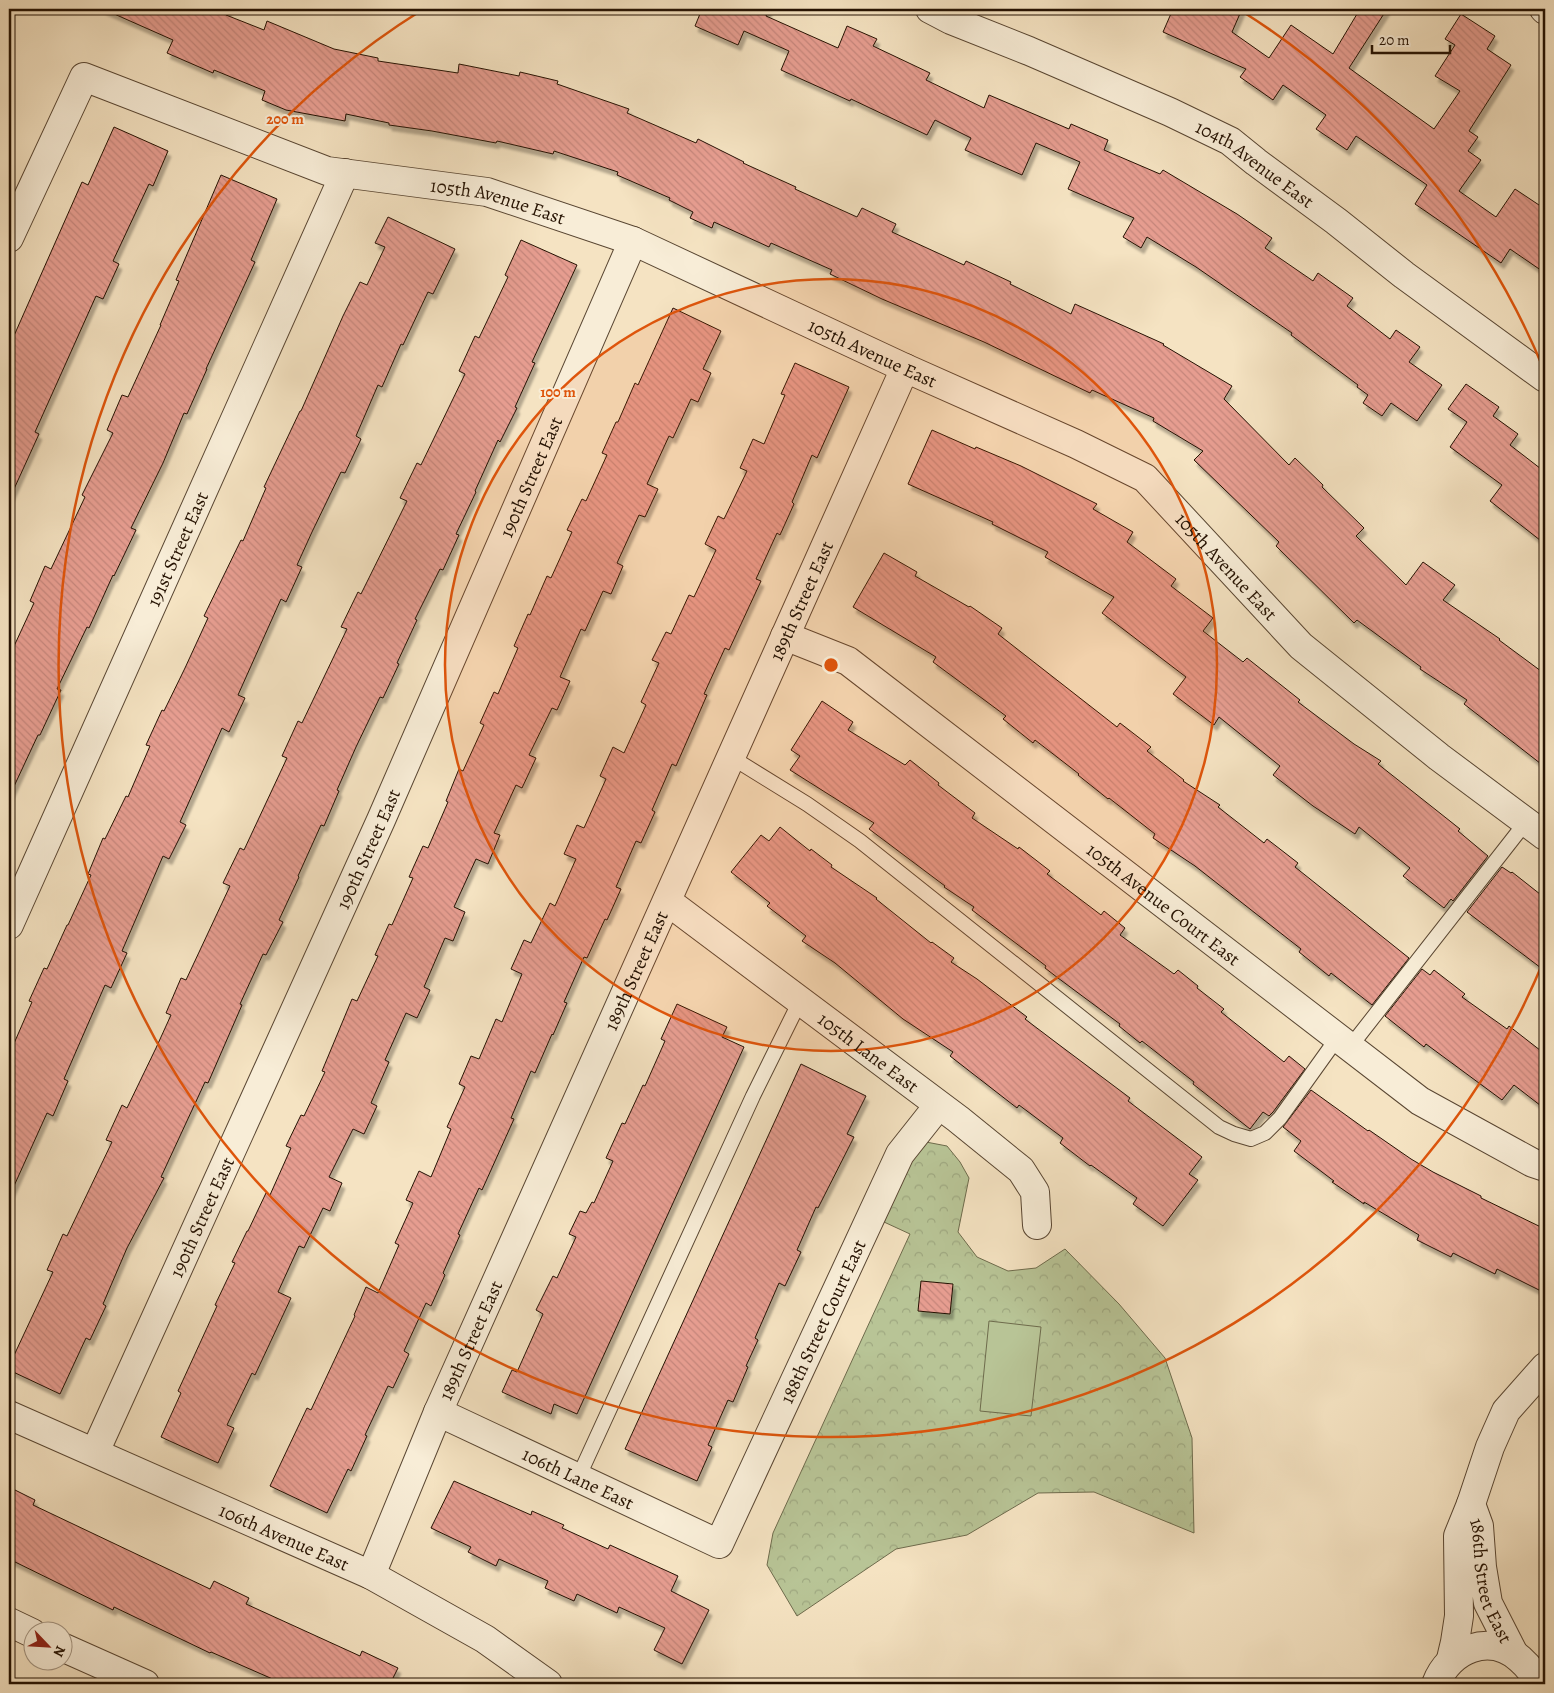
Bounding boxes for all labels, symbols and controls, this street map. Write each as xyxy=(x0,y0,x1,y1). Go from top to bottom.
scale bar xyxy=(1372,22,1449,54)
text: 20 m xyxy=(1379,30,1410,50)
text: 200 m xyxy=(266,109,304,129)
street label: 104th Avenue East xyxy=(1191,114,1319,214)
street label: 105th Avenue East xyxy=(429,173,569,231)
street label: 105th Avenue East xyxy=(804,313,941,395)
text: 100 m xyxy=(540,382,576,402)
street label: 190th Street East xyxy=(493,413,569,542)
street label: 191st Street East xyxy=(141,488,215,611)
street label: 105th Avenue East xyxy=(1169,507,1283,627)
street label: 189th Street East xyxy=(764,537,840,665)
centre of rings xyxy=(822,656,840,674)
street label: 190th Street East xyxy=(330,785,407,914)
street label: 105th Avenue Court East xyxy=(1081,837,1245,972)
street label: 189th Street East xyxy=(598,907,675,1035)
street label: 105th Lane East xyxy=(812,1007,924,1099)
street label: 190th Street East xyxy=(164,1153,241,1282)
street label: 188th Street Court East xyxy=(774,1236,873,1408)
street label: 189th Street East xyxy=(433,1276,509,1405)
street label: 106th Lane East xyxy=(518,1441,638,1516)
street label: 106th Avenue East xyxy=(215,1497,353,1578)
street label: 186th Street East xyxy=(1463,1514,1518,1648)
north arrow xyxy=(22,1620,72,1670)
text: N xyxy=(49,1643,70,1660)

